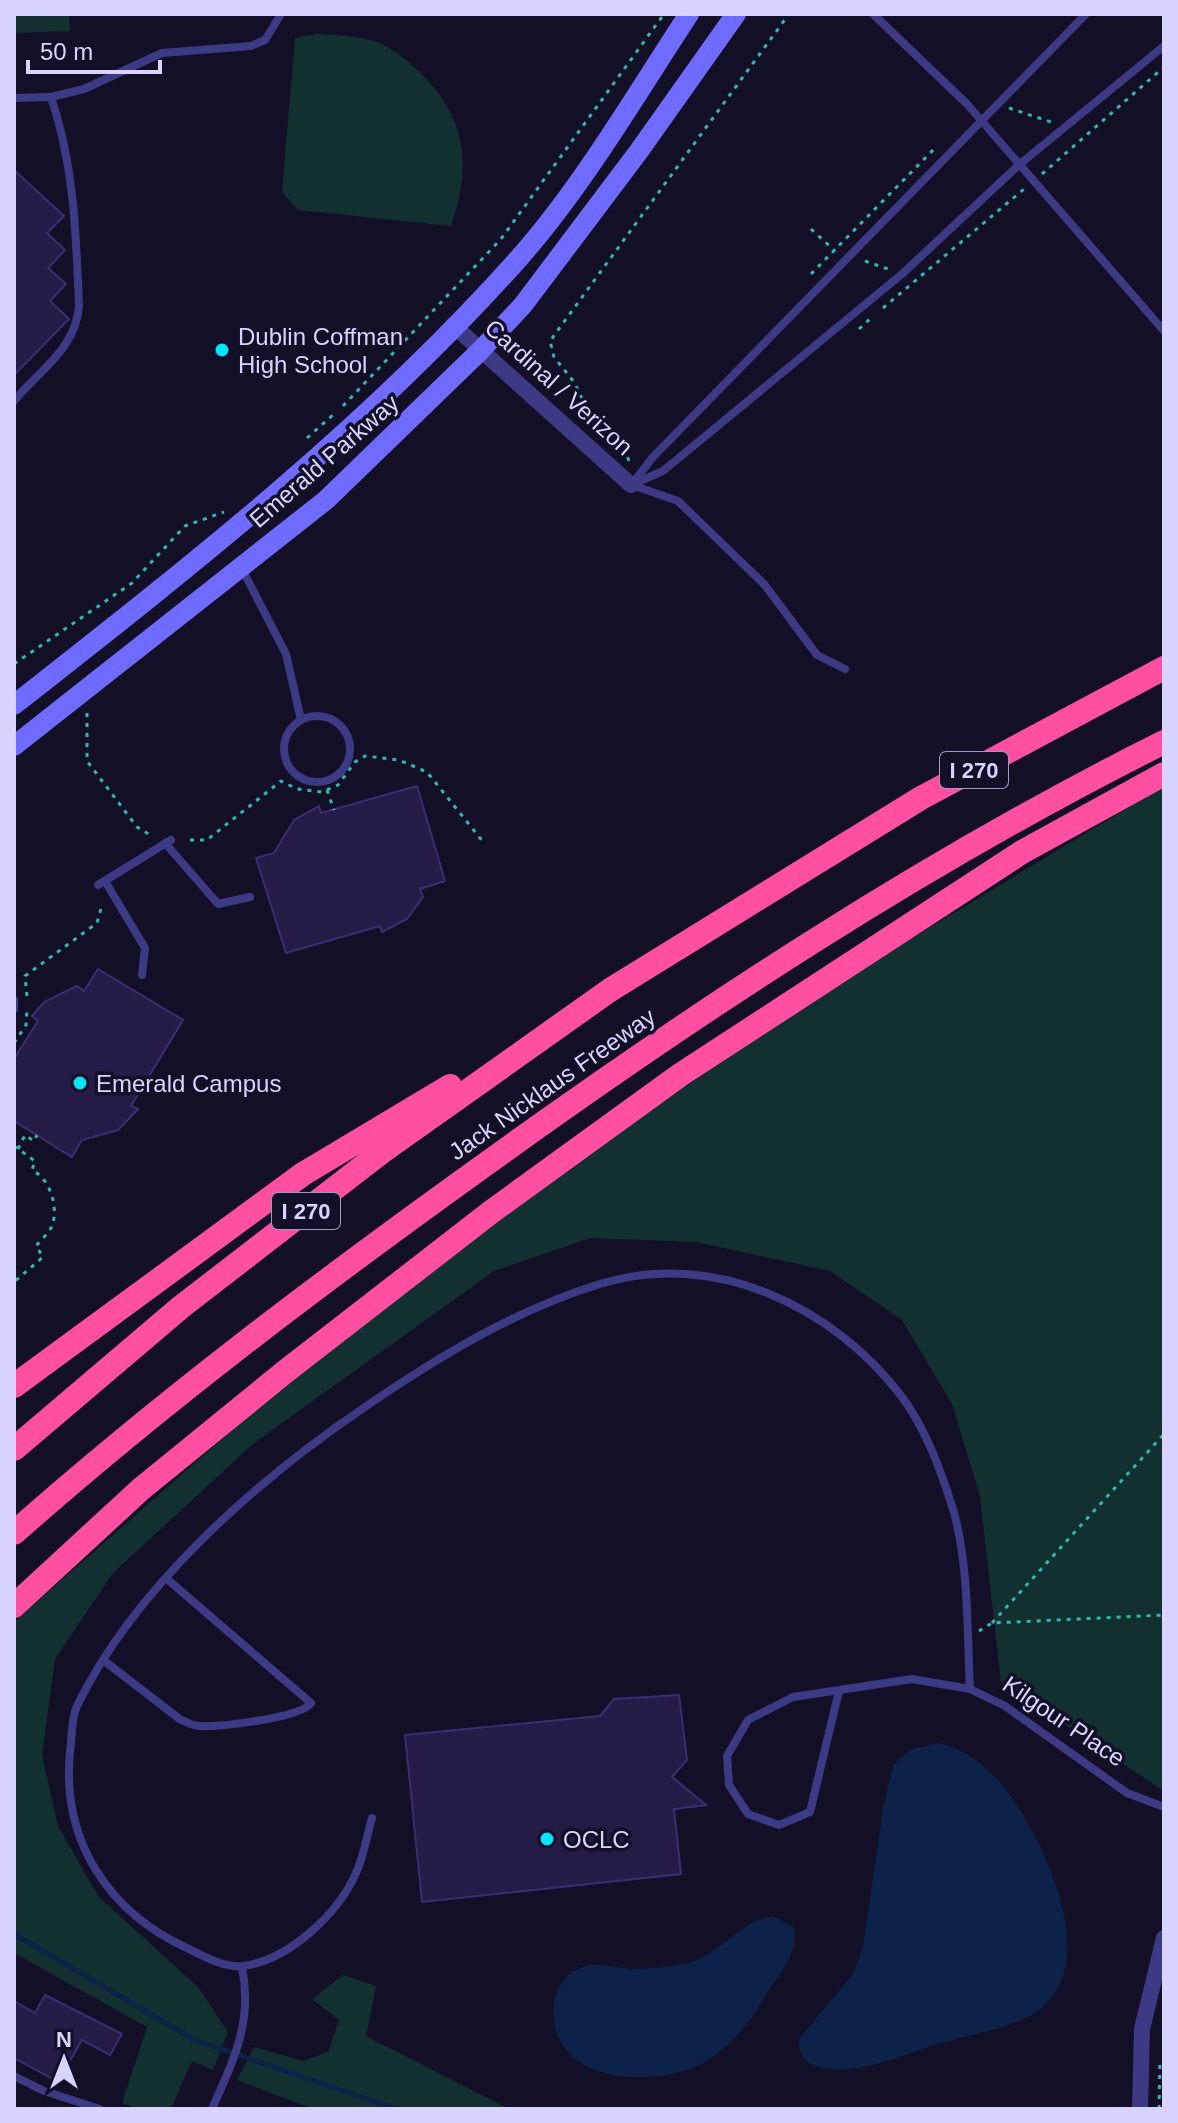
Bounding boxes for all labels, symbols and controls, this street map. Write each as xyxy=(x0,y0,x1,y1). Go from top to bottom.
scale bar xyxy=(28,24,160,74)
text: 50 m xyxy=(40,38,93,65)
street label: Cardinal / Verizon xyxy=(480,314,638,460)
place label: Dublin Coffman High School xyxy=(238,323,403,378)
marker: Dublin Coffman High School xyxy=(213,341,231,359)
street label: Emerald Parkway xyxy=(244,389,404,533)
road number: I 270 xyxy=(940,752,1008,788)
street label: Jack Nicklaus Freeway xyxy=(444,1003,660,1165)
place label: Emerald Campus xyxy=(96,1070,281,1097)
marker: Emerald Campus xyxy=(71,1074,89,1092)
road number: I 270 xyxy=(272,1193,340,1229)
street label: Kilgour Place xyxy=(998,1670,1130,1772)
place label: OCLC xyxy=(563,1826,630,1853)
marker: OCLC xyxy=(538,1830,556,1848)
north arrow xyxy=(24,2019,104,2099)
text: N xyxy=(56,2027,72,2052)

